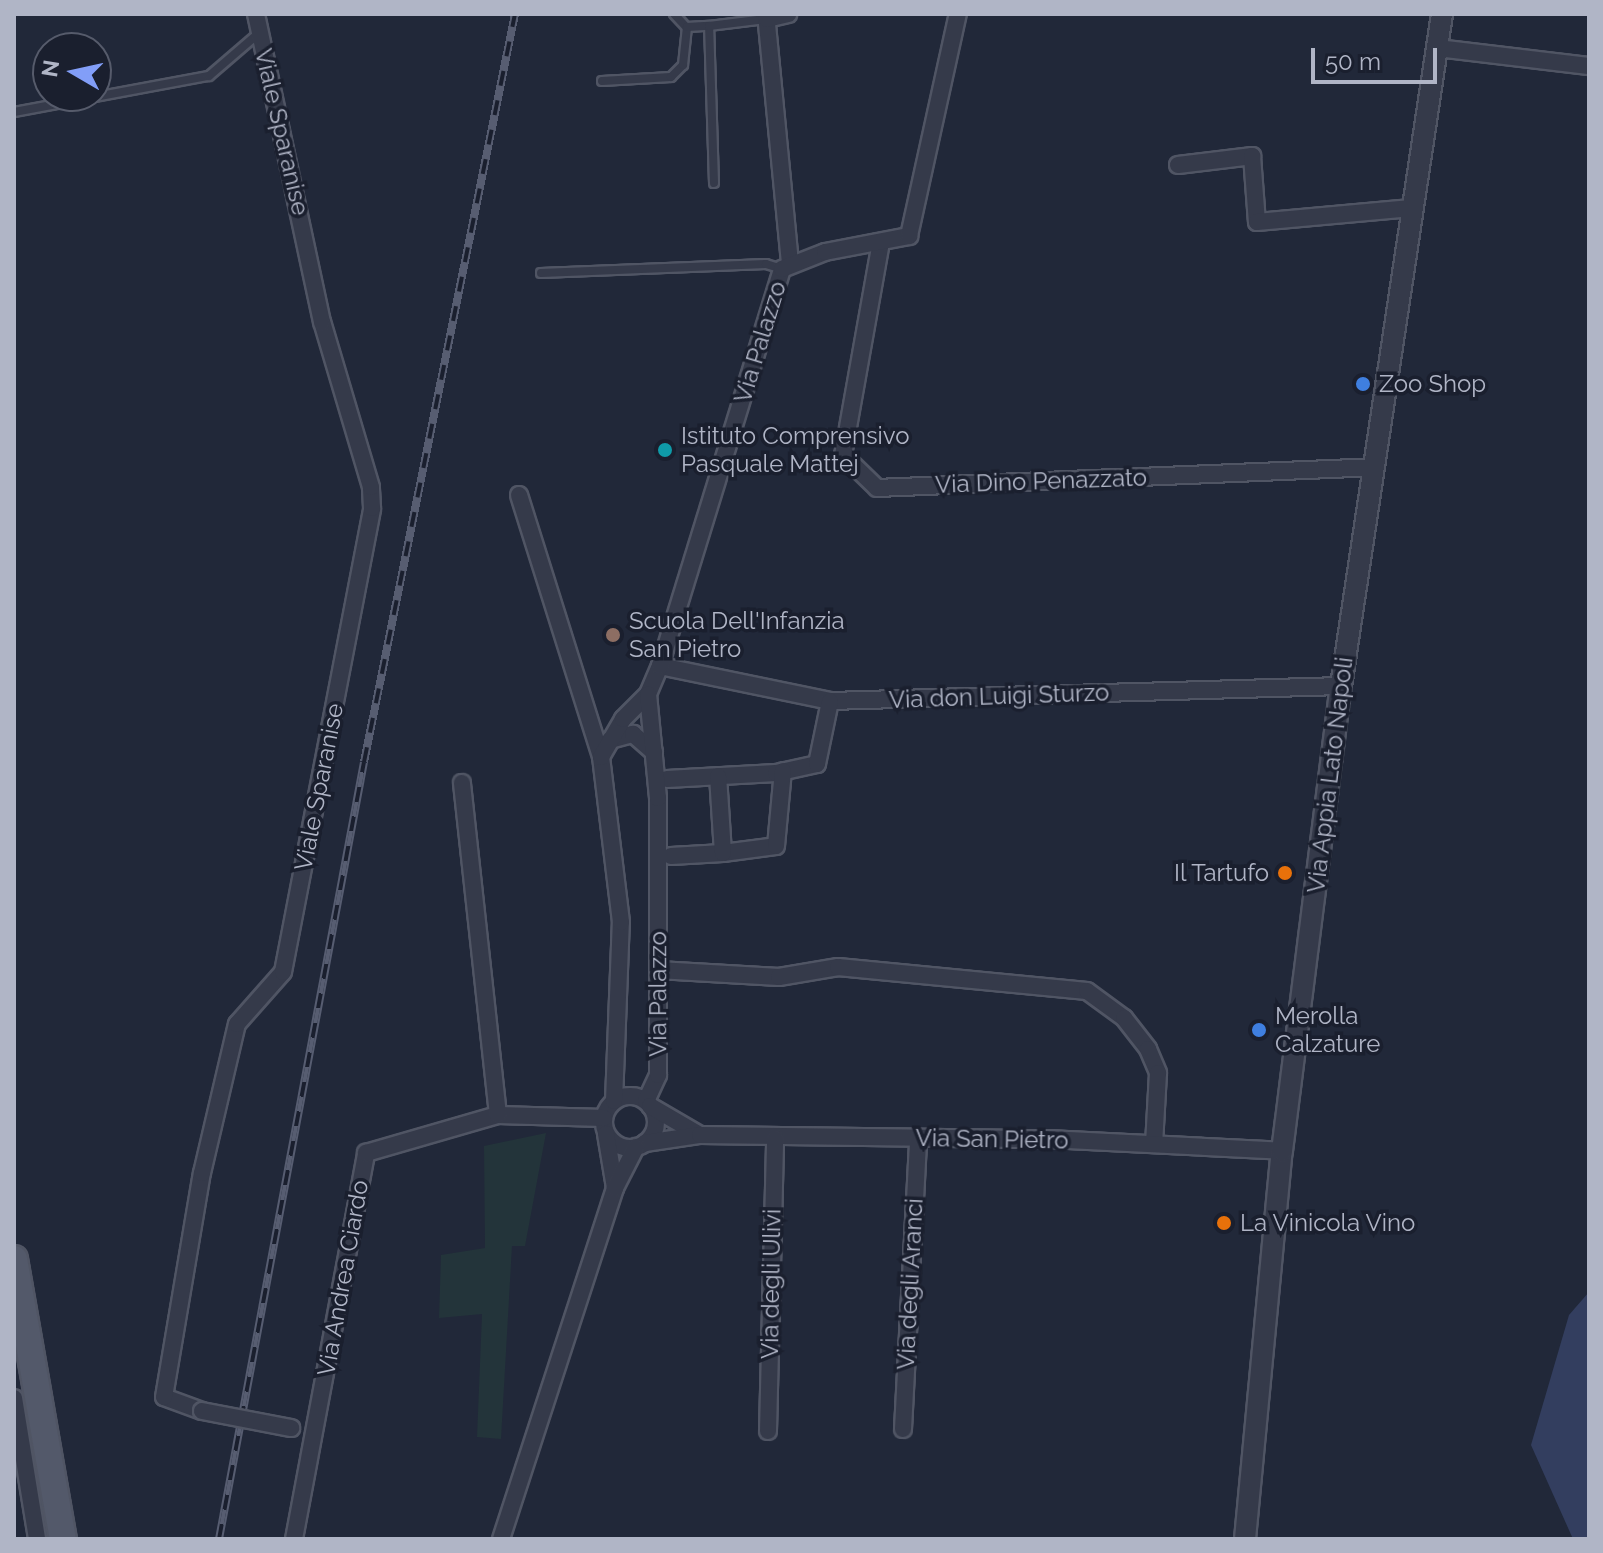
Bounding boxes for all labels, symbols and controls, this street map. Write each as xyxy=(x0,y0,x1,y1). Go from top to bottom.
north arrow xyxy=(32,32,112,112)
scale bar xyxy=(1315,32,1441,82)
street label: Viale Sparanise xyxy=(249,46,315,218)
text: 50 m xyxy=(1325,47,1381,76)
text: N xyxy=(36,58,64,79)
street label: Via Palazzo xyxy=(728,278,792,406)
place label: Zoo Shop xyxy=(1379,370,1486,398)
marker: Zoo Shop xyxy=(1354,375,1372,393)
place label: Istituto Comprensivo Pasquale Mattej xyxy=(681,422,909,478)
marker: Istituto Comprensivo Pasquale Mattej xyxy=(656,441,674,459)
street label: Via Dino Penazzato xyxy=(935,463,1147,499)
place label: Scuola Dell'Infanzia San Pietro xyxy=(629,607,845,663)
marker: Scuola Dell'Infanzia San Pietro xyxy=(604,626,622,644)
street label: Via Appia Lato Napoli xyxy=(1301,655,1359,895)
street label: Via don Luigi Sturzo xyxy=(888,678,1110,714)
street label: Viale Sparanise xyxy=(289,701,349,873)
place label: Il Tartufo xyxy=(1173,859,1269,887)
marker: Il Tartufo xyxy=(1276,864,1294,882)
street label: Via Palazzo xyxy=(644,931,672,1057)
place label: Merolla Calzature xyxy=(1275,1002,1380,1058)
marker: Merolla Calzature xyxy=(1250,1021,1268,1039)
street label: Via San Pietro xyxy=(915,1123,1069,1155)
street label: Via Andrea Ciardo xyxy=(312,1177,374,1379)
street label: Via degli Aranci xyxy=(891,1197,929,1371)
street label: Via degli Ulivi xyxy=(755,1209,787,1359)
place label: La Vinicola Vino xyxy=(1240,1209,1417,1237)
marker: La Vinicola Vino xyxy=(1215,1214,1233,1232)

